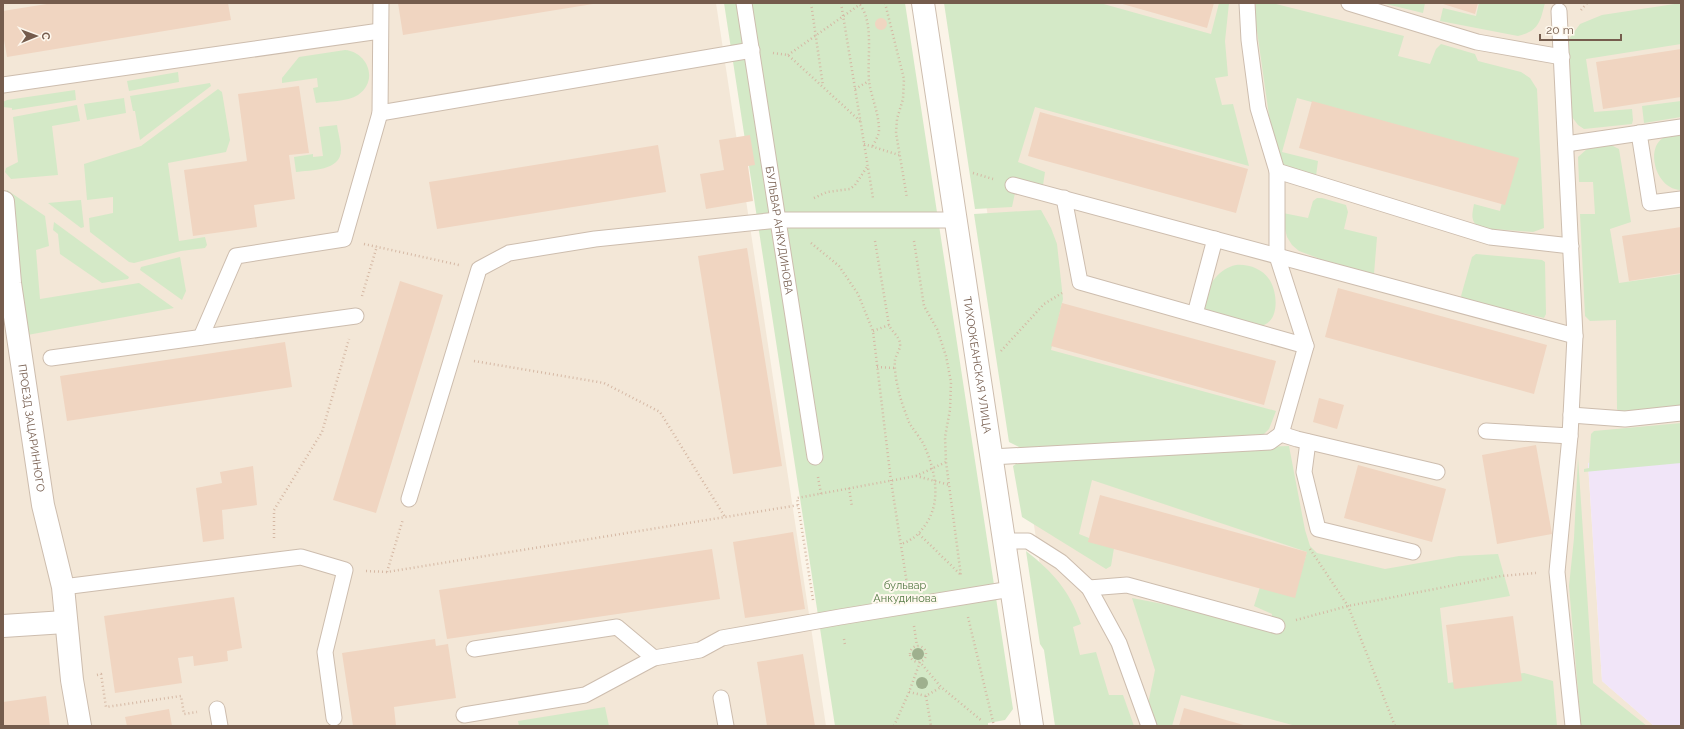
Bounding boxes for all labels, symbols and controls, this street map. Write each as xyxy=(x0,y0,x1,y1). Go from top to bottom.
north arrow xyxy=(16,16,56,56)
scale bar xyxy=(1540,16,1621,42)
text: 20 m xyxy=(1546,23,1574,37)
text: С xyxy=(39,32,52,40)
street label: БУЛЬВАР АНКУДИНОВА xyxy=(763,165,796,296)
street label: ТИХООКЕАНСКАЯ УЛИЦА xyxy=(960,296,994,435)
street label: ПРОЕЗД ЗАЦАРИННОГО xyxy=(15,363,47,493)
park label: бульвар Анкудинова xyxy=(873,579,937,605)

